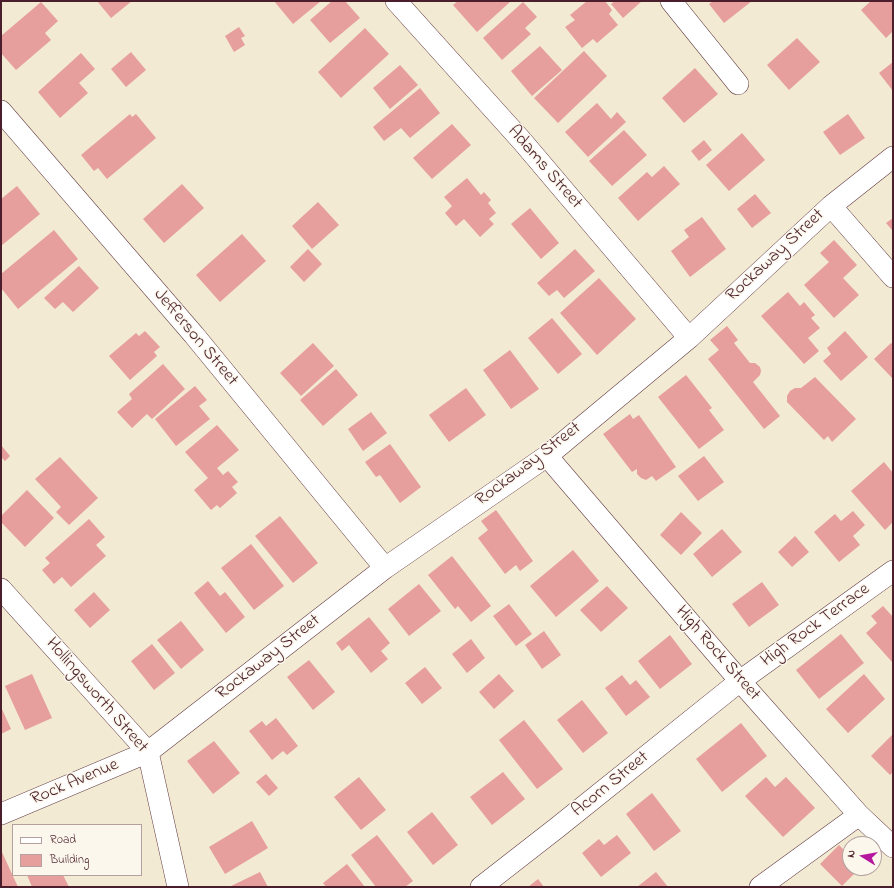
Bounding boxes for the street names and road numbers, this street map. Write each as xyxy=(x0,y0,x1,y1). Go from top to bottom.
street label: Adams Street xyxy=(502,122,586,214)
street label: Rockaway Street xyxy=(722,205,830,307)
street label: Jefferson Street xyxy=(148,285,242,391)
street label: Rockaway Street xyxy=(472,418,586,512)
street label: High Rock Terrace xyxy=(757,579,875,673)
street label: High Rock Street xyxy=(670,602,764,706)
street label: Rockaway Street xyxy=(213,611,325,705)
street label: Hollingsworth Street xyxy=(40,634,152,758)
street label: Acorn Street xyxy=(568,747,654,823)
street label: Rock Avenue xyxy=(28,755,122,811)

